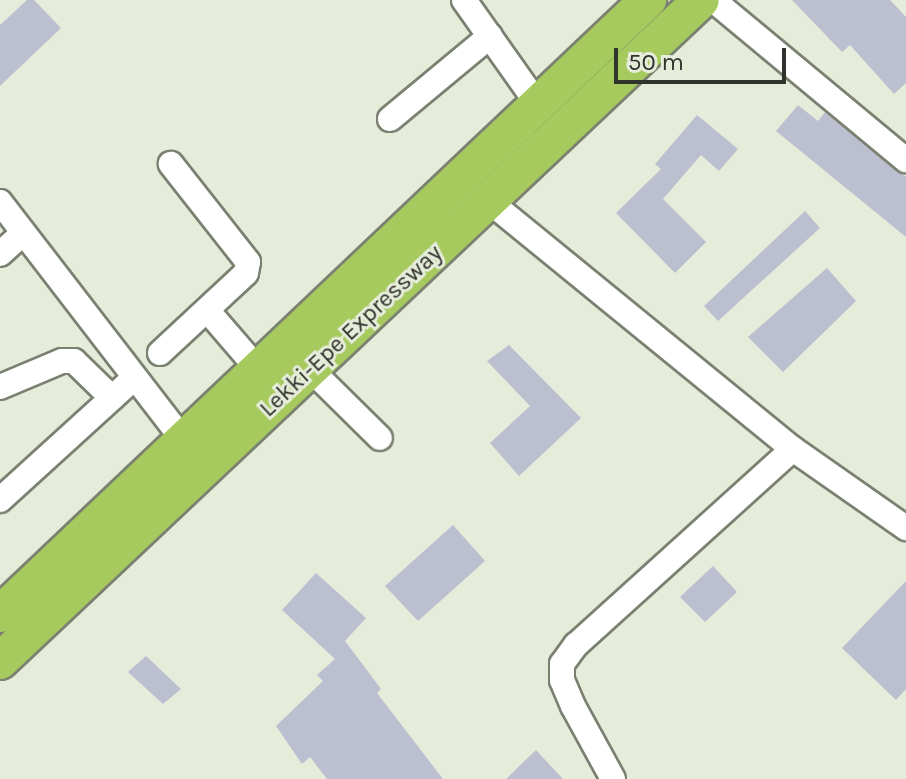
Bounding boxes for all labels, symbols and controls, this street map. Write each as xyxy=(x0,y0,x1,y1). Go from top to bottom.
scale bar xyxy=(618,32,790,82)
text: 50 m xyxy=(628,48,684,76)
street label: Lekki-Epe Expressway xyxy=(254,239,448,423)

